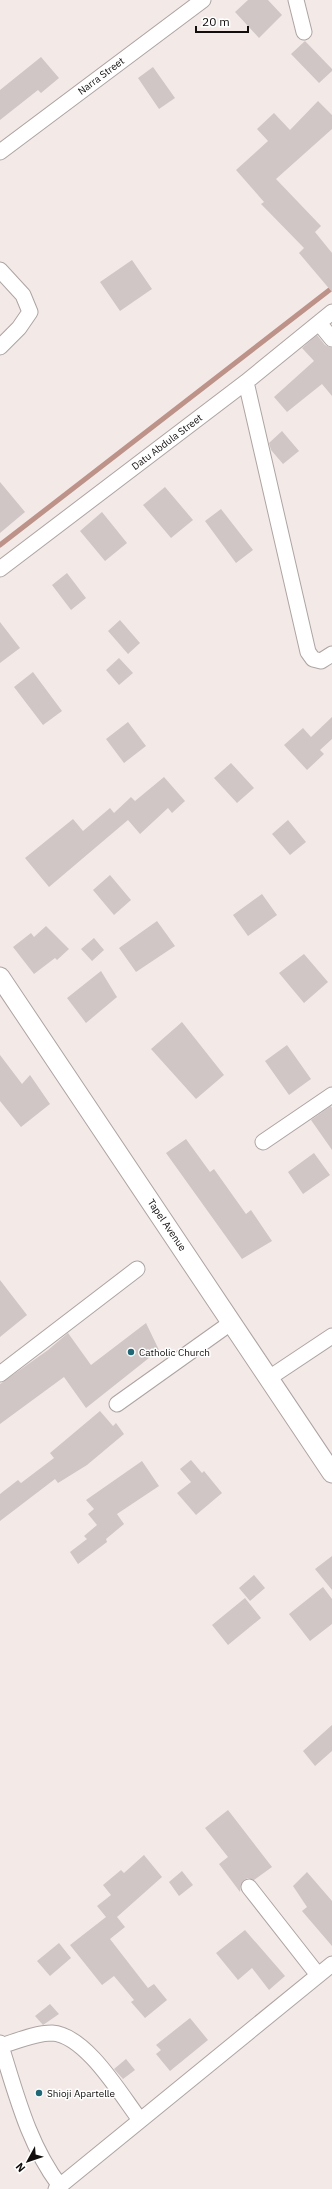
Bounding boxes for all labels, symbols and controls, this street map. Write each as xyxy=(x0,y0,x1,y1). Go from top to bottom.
scale bar xyxy=(196,8,248,34)
text: 20 m xyxy=(202,14,230,29)
street label: Narra Street xyxy=(75,54,127,98)
street label: Datu Abdula Street xyxy=(129,411,205,473)
street label: Tapel Avenue xyxy=(145,1196,189,1254)
place label: Catholic Church xyxy=(139,1346,210,1359)
marker: Catholic Church xyxy=(126,1347,136,1357)
place label: Shioji Apartelle xyxy=(47,2087,116,2100)
marker: Shioji Apartelle xyxy=(34,2088,44,2098)
north arrow xyxy=(8,2141,48,2181)
text: N xyxy=(12,2160,28,2175)

